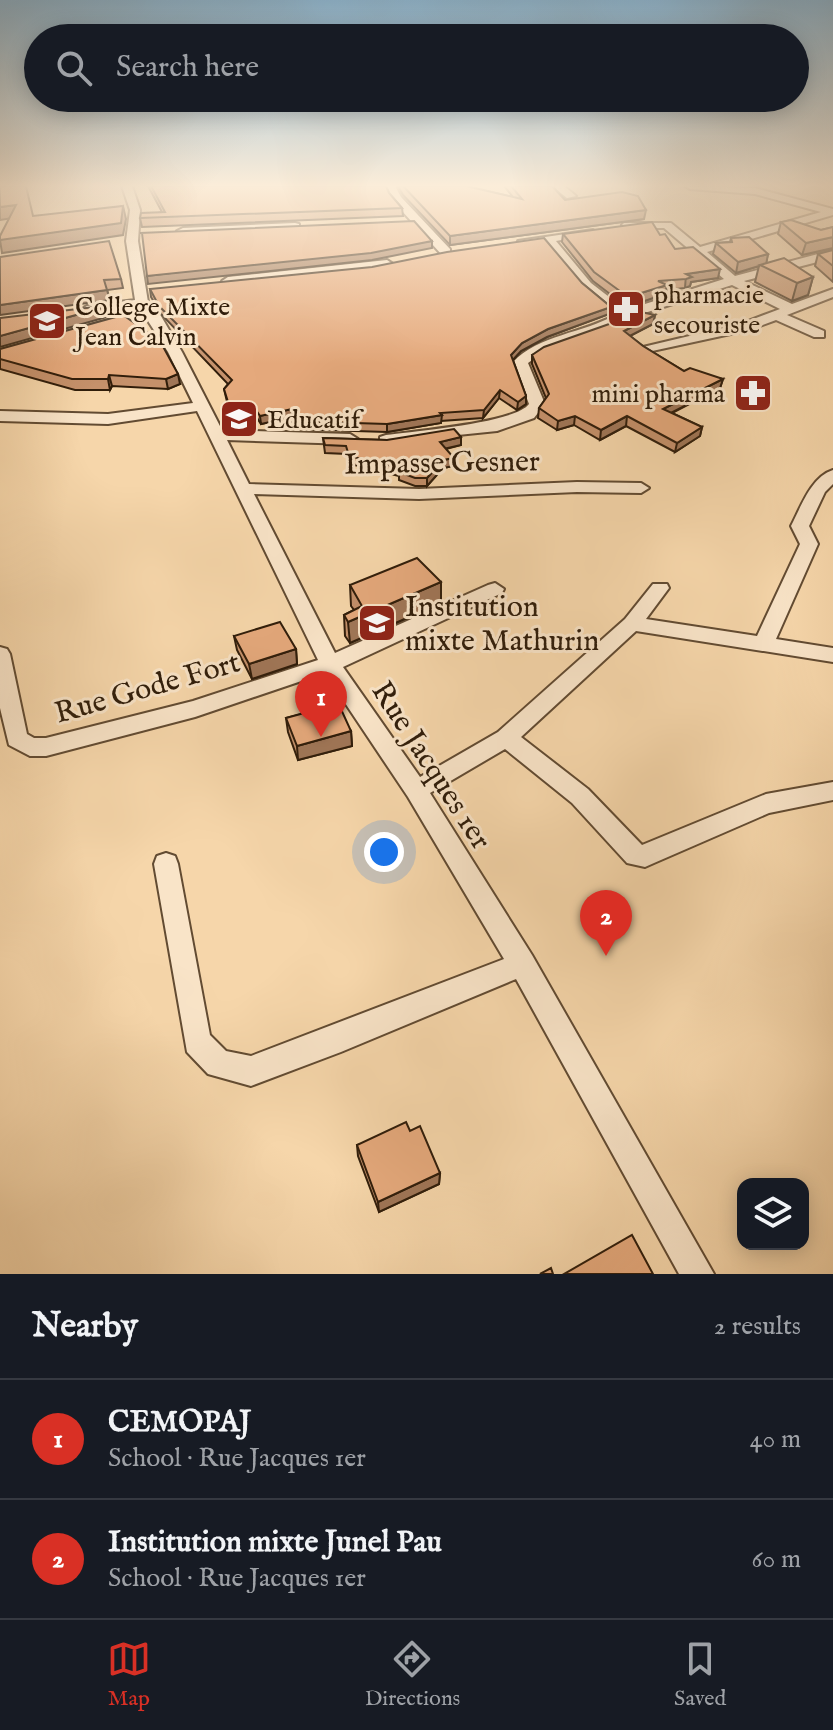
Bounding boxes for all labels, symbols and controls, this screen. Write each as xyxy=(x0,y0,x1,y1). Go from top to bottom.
search box xyxy=(24,24,809,112)
icon: search xyxy=(52,46,96,90)
text: Search here xyxy=(116,49,259,87)
place label: pharmacie secouriste xyxy=(654,279,764,342)
pharmacy icon: pharmacie secouriste xyxy=(605,288,647,330)
place label: College Mixte Jean Calvin xyxy=(72,291,230,354)
school or university icon: College Mixte Jean Calvin xyxy=(26,300,68,342)
pharmacy icon: mini pharma xyxy=(732,372,774,414)
place label: mini pharma xyxy=(592,378,726,411)
school or university icon: Educatif xyxy=(218,398,260,440)
place label: Educatif xyxy=(267,404,365,437)
street label: Impasse Gesner xyxy=(344,443,540,485)
place label: Institution mixte Mathurin xyxy=(405,589,599,661)
school or university icon: Institution mixte Mathurin xyxy=(356,602,398,644)
street label: Rue Gode Fort xyxy=(50,644,245,734)
pin: 1 xyxy=(295,671,347,737)
street label: Rue Jacques 1er xyxy=(362,675,499,857)
your location xyxy=(364,832,404,872)
pin: 2 xyxy=(580,890,632,956)
map controls xyxy=(737,1178,809,1250)
button: layers xyxy=(737,1178,809,1250)
text: Nearby xyxy=(32,1305,138,1348)
text: 2 results xyxy=(714,1310,801,1343)
text: CEMOPAJ xyxy=(108,1404,251,1442)
text: 1 xyxy=(53,1423,63,1456)
text: 40 m xyxy=(750,1423,801,1456)
text: School · Rue Jacques 1er xyxy=(108,1442,366,1475)
text: Institution mixte Junel Pau xyxy=(108,1524,442,1562)
text: 2 xyxy=(52,1543,64,1576)
text: 60 m xyxy=(752,1543,801,1576)
text: School · Rue Jacques 1er xyxy=(108,1562,366,1595)
tab: Map xyxy=(107,1637,151,1713)
tab: Directions xyxy=(365,1637,460,1713)
tab: Saved xyxy=(674,1637,726,1713)

